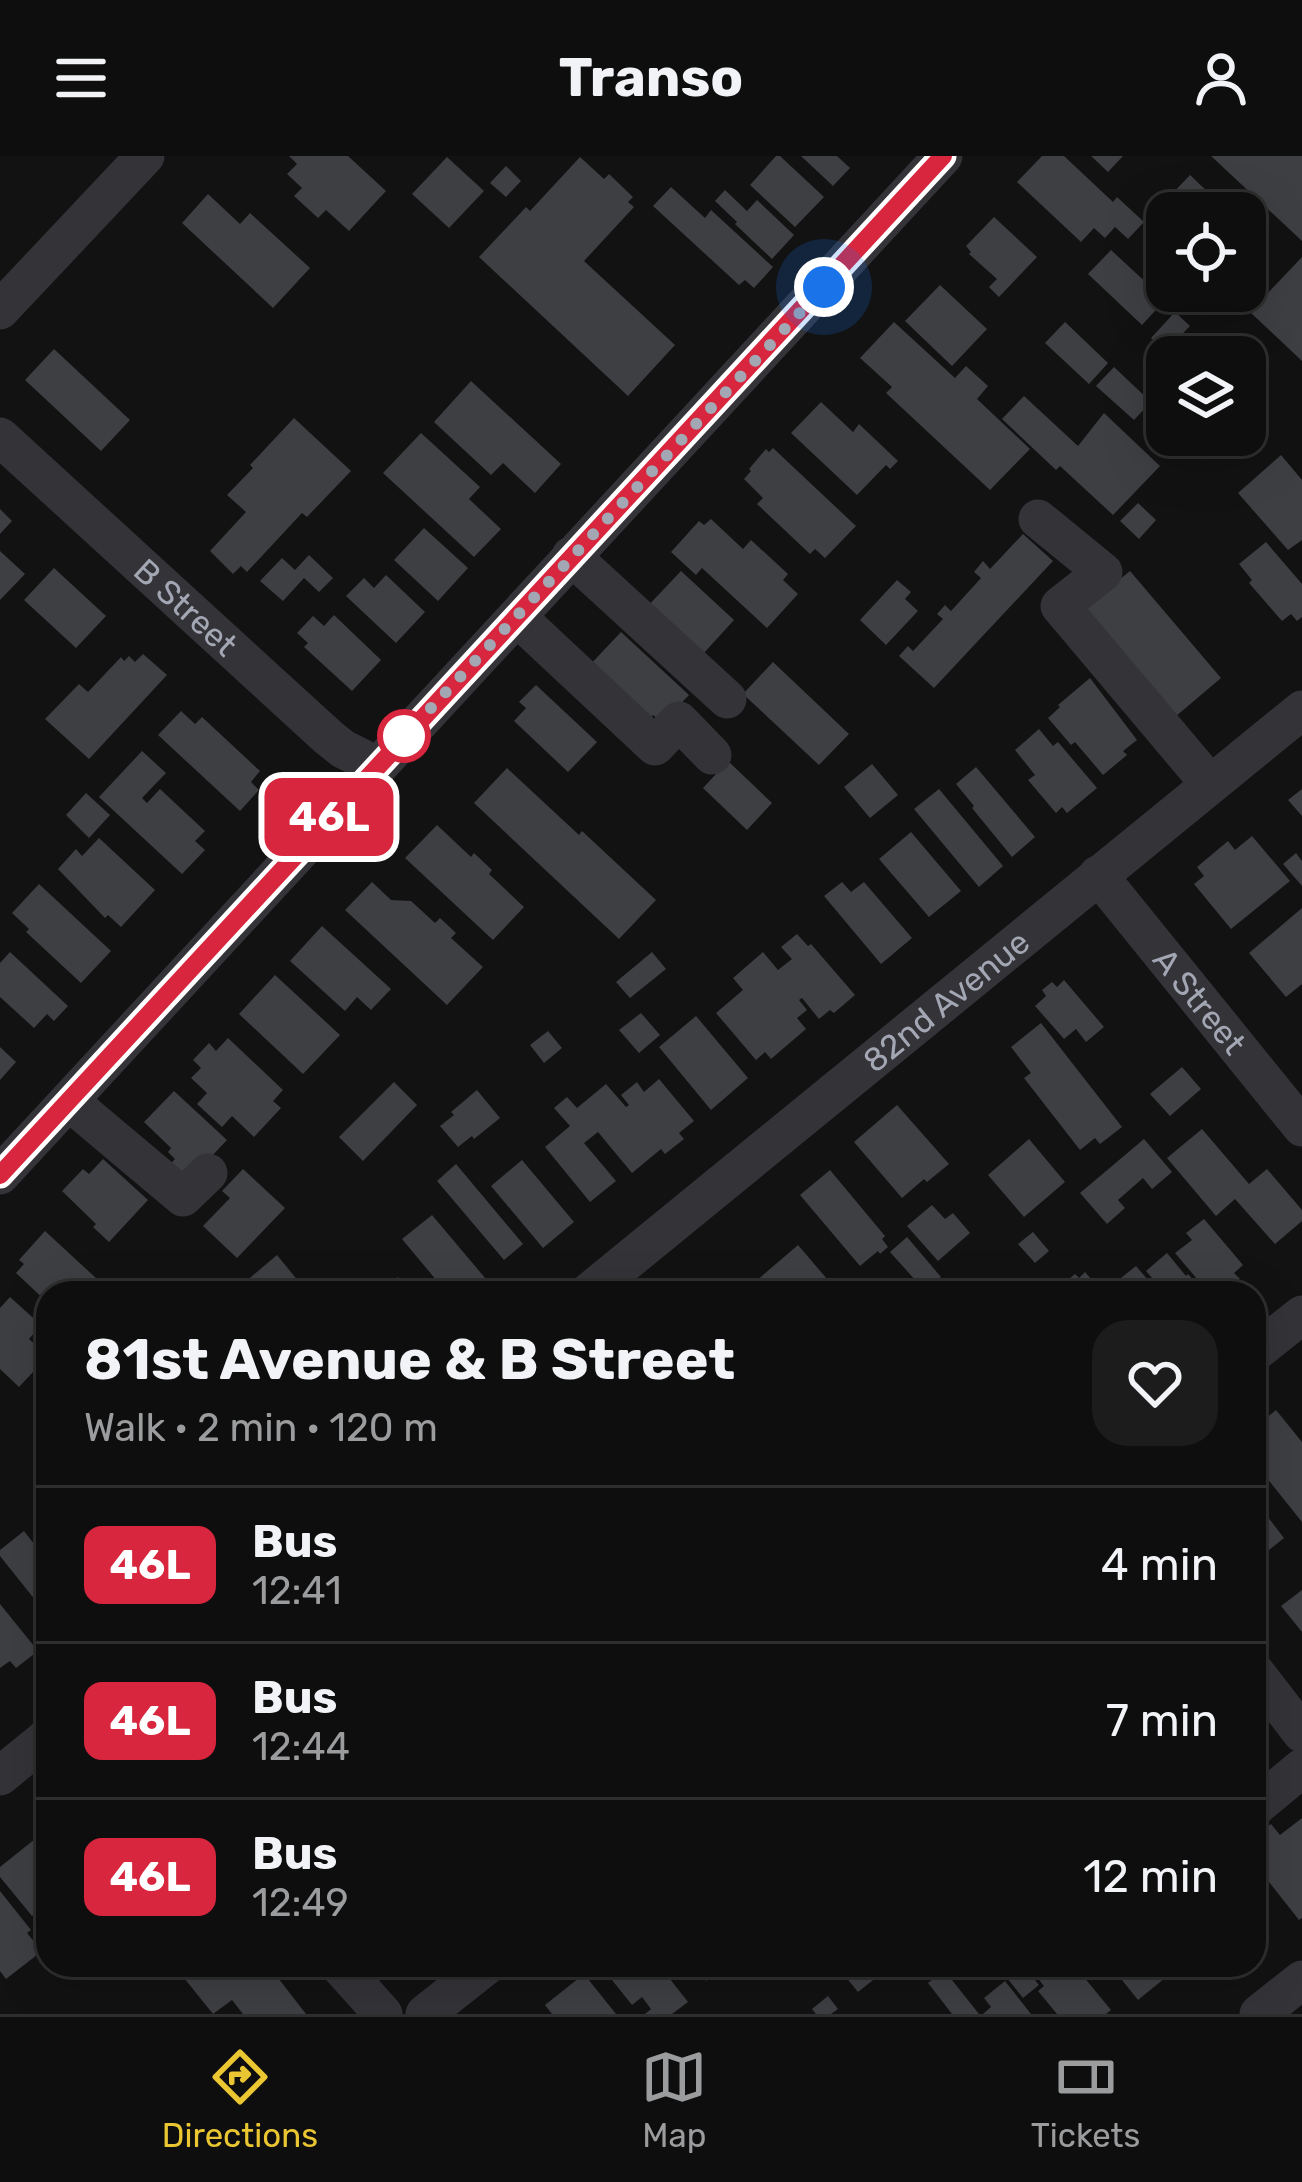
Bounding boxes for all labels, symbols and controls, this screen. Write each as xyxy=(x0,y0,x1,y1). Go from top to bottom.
icon: menu xyxy=(48,45,114,111)
icon: person xyxy=(1188,45,1254,111)
text: Transo xyxy=(559,46,743,110)
map controls xyxy=(1146,192,1266,456)
button: locate xyxy=(1146,192,1266,312)
your location xyxy=(794,257,854,317)
button: layers xyxy=(1146,336,1266,456)
street label: B Street xyxy=(126,551,245,664)
unlabelled marker xyxy=(379,711,429,761)
line badge: 46L xyxy=(260,778,398,856)
text: 46L xyxy=(288,792,370,842)
street label: 82nd Avenue xyxy=(855,922,1037,1080)
street label: A Street xyxy=(1145,940,1254,1062)
button: heart xyxy=(1092,1320,1218,1446)
text: 81st Avenue & B Street xyxy=(84,1326,735,1393)
text: Walk · 2 min · 120 m xyxy=(84,1405,438,1451)
text: Bus xyxy=(252,1515,337,1568)
text: 4 min xyxy=(1101,1538,1218,1591)
text: 46L xyxy=(109,1540,191,1590)
text: 12:41 xyxy=(252,1568,342,1614)
text: Bus xyxy=(252,1671,337,1724)
text: 7 min xyxy=(1106,1694,1218,1747)
text: 46L xyxy=(109,1696,191,1746)
text: 12:44 xyxy=(252,1724,350,1770)
text: Bus xyxy=(252,1827,337,1880)
text: 12 min xyxy=(1083,1850,1218,1903)
text: 46L xyxy=(109,1852,191,1902)
text: 12:49 xyxy=(252,1880,349,1926)
tab: Directions xyxy=(162,2044,318,2155)
tab: Map xyxy=(641,2044,707,2155)
tab: Tickets xyxy=(1031,2044,1140,2155)

